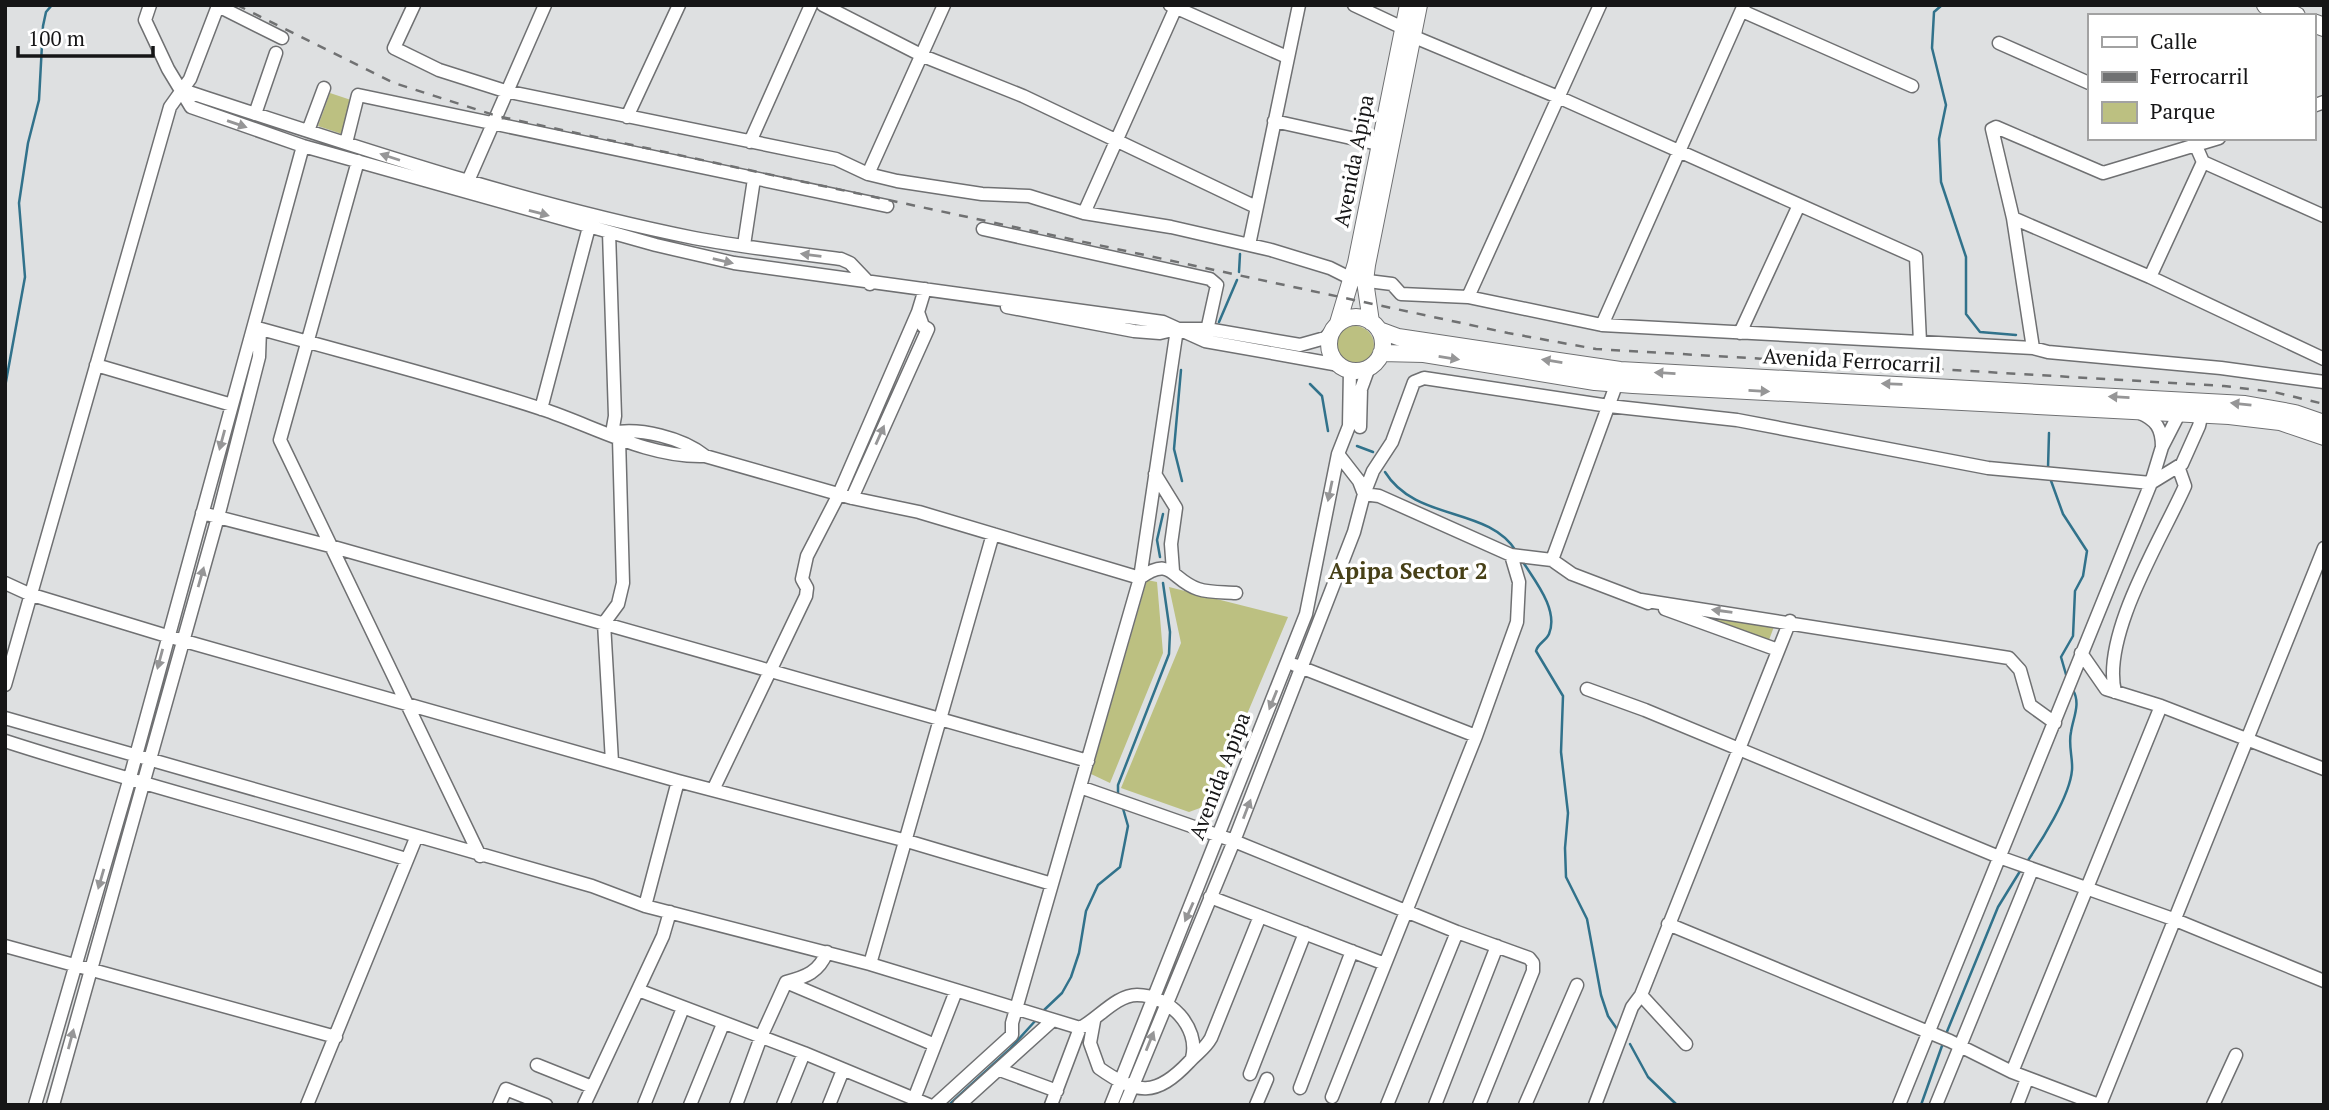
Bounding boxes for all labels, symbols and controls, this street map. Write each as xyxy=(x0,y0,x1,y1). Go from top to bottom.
scale bar xyxy=(18,14,152,58)
legend xyxy=(2088,14,2315,140)
text: 100 m xyxy=(28,24,85,52)
text: Calle xyxy=(2150,27,2197,55)
text: Ferrocarril xyxy=(2150,62,2249,90)
street label: Avenida Apipa xyxy=(1326,92,1380,229)
text: Parque xyxy=(2150,97,2215,125)
one-way arrow xyxy=(227,119,248,130)
one-way arrow xyxy=(380,151,401,161)
one-way arrow xyxy=(528,208,550,219)
one-way arrow xyxy=(800,250,822,261)
one-way arrow xyxy=(712,255,734,266)
street label: Avenida Ferrocarril xyxy=(1762,341,1942,379)
one-way arrow xyxy=(1438,353,1460,364)
one-way arrow xyxy=(1541,355,1563,366)
one-way arrow xyxy=(1654,367,1676,378)
one-way arrow xyxy=(1881,378,1903,389)
one-way arrow xyxy=(1749,386,1771,397)
one-way arrow xyxy=(2108,391,2130,402)
one-way arrow xyxy=(2229,398,2251,409)
one-way arrow xyxy=(875,425,886,446)
one-way arrow xyxy=(216,429,227,451)
one-way arrow xyxy=(1324,480,1335,502)
district label: Apipa Sector 2 xyxy=(1328,555,1488,586)
one-way arrow xyxy=(197,566,207,587)
one-way arrow xyxy=(1711,606,1733,617)
one-way arrow xyxy=(155,649,165,670)
one-way arrow xyxy=(1267,690,1278,711)
street label: Avenida Apipa xyxy=(1182,707,1256,843)
one-way arrow xyxy=(1241,798,1252,819)
one-way arrow xyxy=(95,868,105,889)
one-way arrow xyxy=(1183,902,1195,922)
one-way arrow xyxy=(66,1028,77,1050)
one-way arrow xyxy=(1145,1031,1156,1052)

